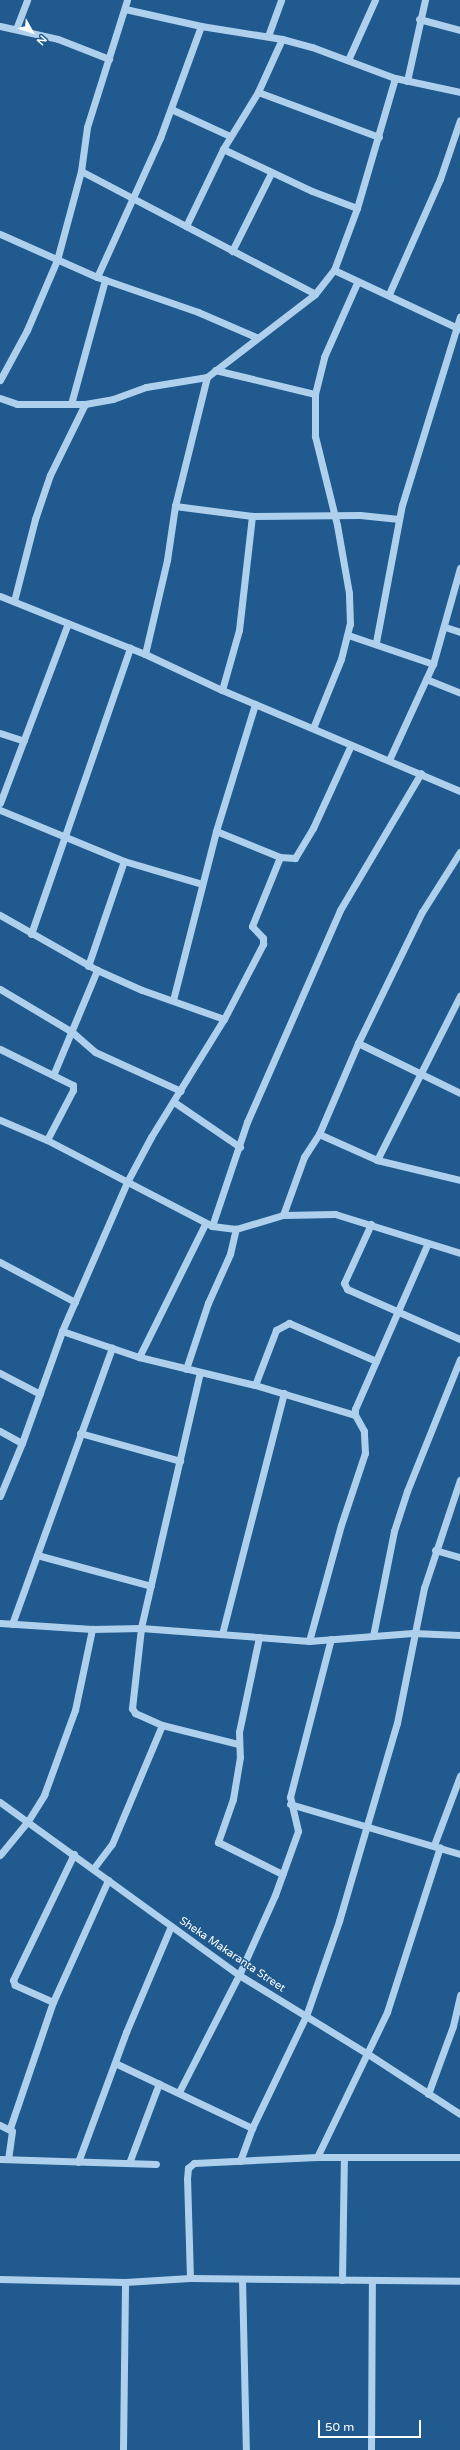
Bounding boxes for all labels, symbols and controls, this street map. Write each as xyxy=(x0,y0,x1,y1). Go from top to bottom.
north arrow xyxy=(12,12,52,52)
text: N xyxy=(34,32,49,48)
street label: Sheka Makaranta Street xyxy=(176,1915,288,1995)
scale bar xyxy=(320,2412,423,2438)
text: 50 m xyxy=(325,2420,354,2434)

